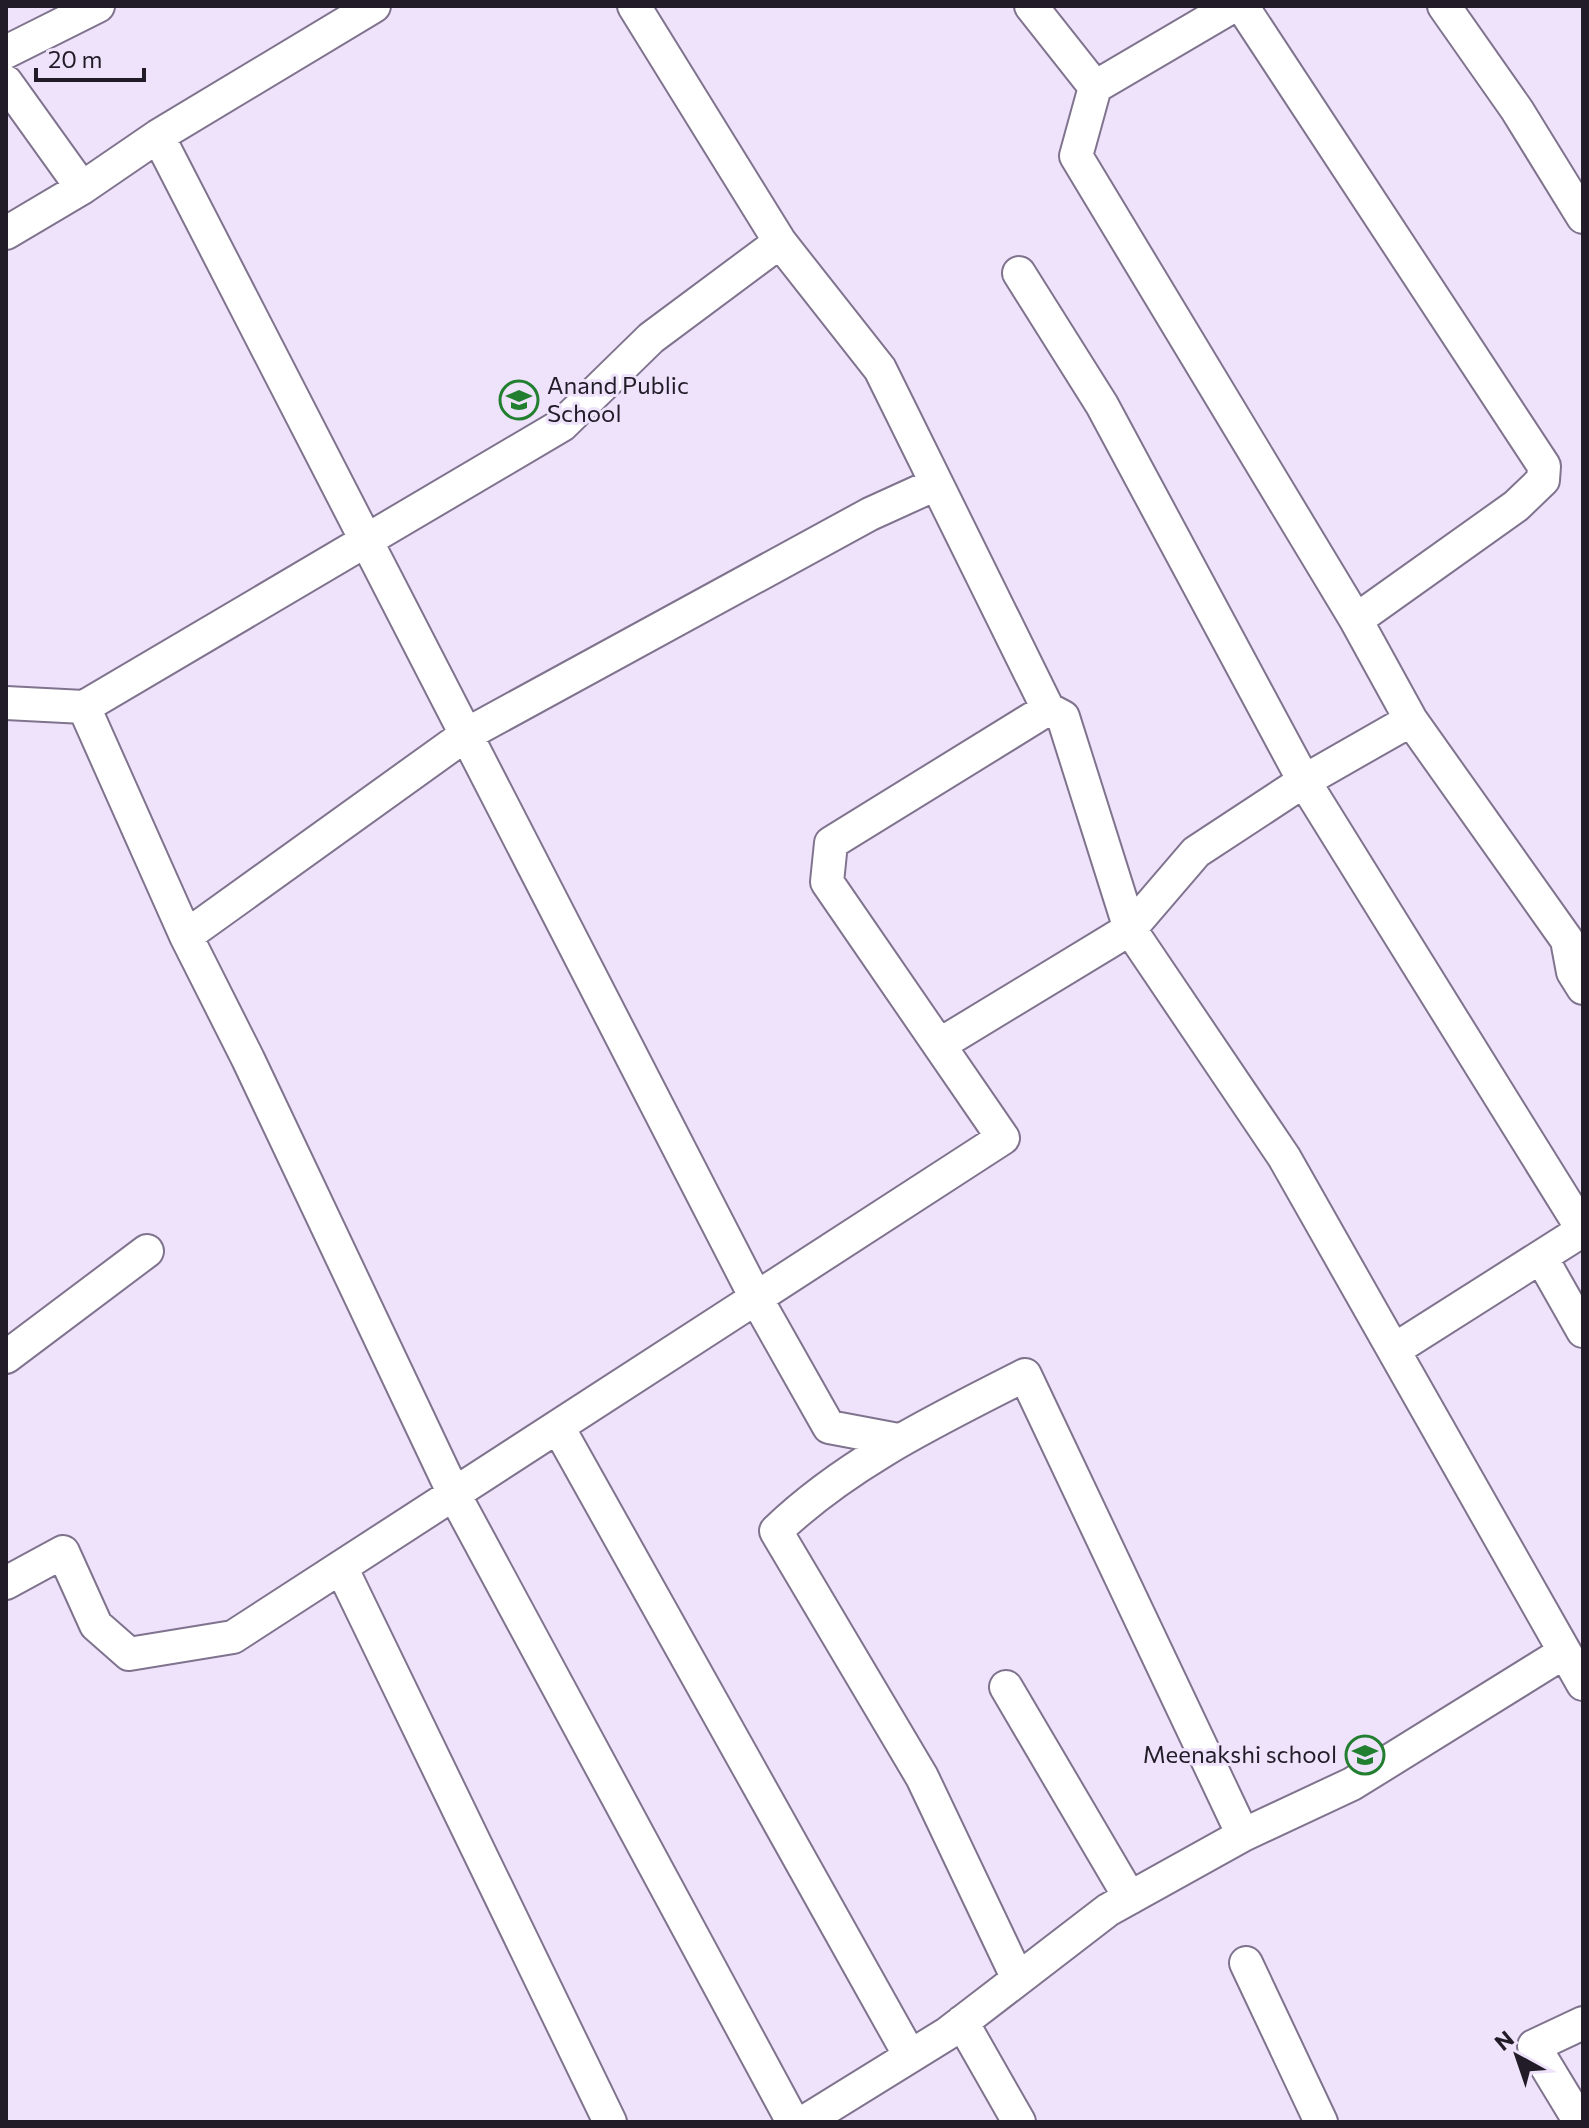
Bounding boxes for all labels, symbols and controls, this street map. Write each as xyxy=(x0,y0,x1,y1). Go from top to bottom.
scale bar xyxy=(36,32,144,82)
text: 20 m xyxy=(48,44,102,73)
place label: Anand Public School xyxy=(547,370,689,427)
school or university icon: Anand Public School xyxy=(498,379,540,421)
school or university icon: Meenakshi school xyxy=(1344,1734,1386,1776)
place label: Meenakshi school xyxy=(1143,1739,1337,1768)
north arrow xyxy=(1477,2016,1557,2096)
text: N xyxy=(1489,2025,1519,2056)

